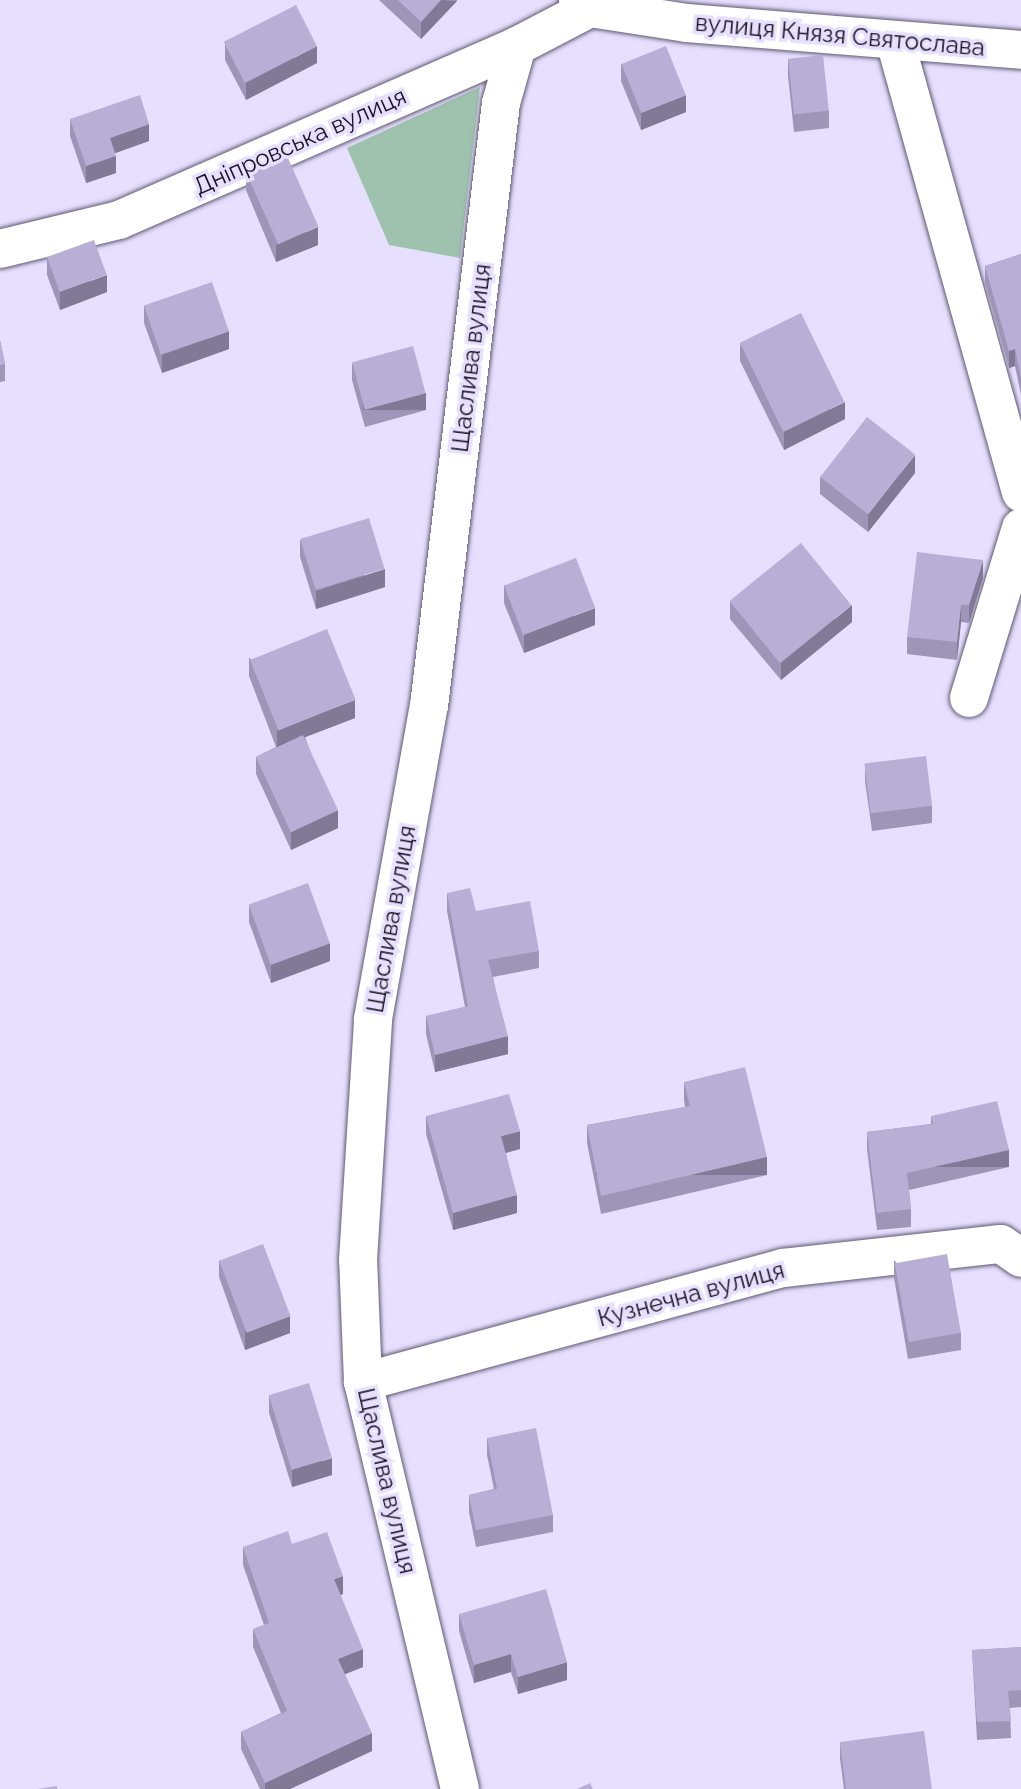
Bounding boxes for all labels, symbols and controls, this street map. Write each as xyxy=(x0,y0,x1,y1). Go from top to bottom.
street label: вулиця Князя Святослава xyxy=(694,8,986,62)
street label: Дніпровська вулиця xyxy=(189,81,411,201)
street label: Щаслива вулиця xyxy=(445,262,497,454)
street label: Щаслива вулиця xyxy=(360,823,422,1015)
street label: Кузнечна вулиця xyxy=(594,1255,788,1333)
street label: Щаслива вулиця xyxy=(352,1385,422,1577)

